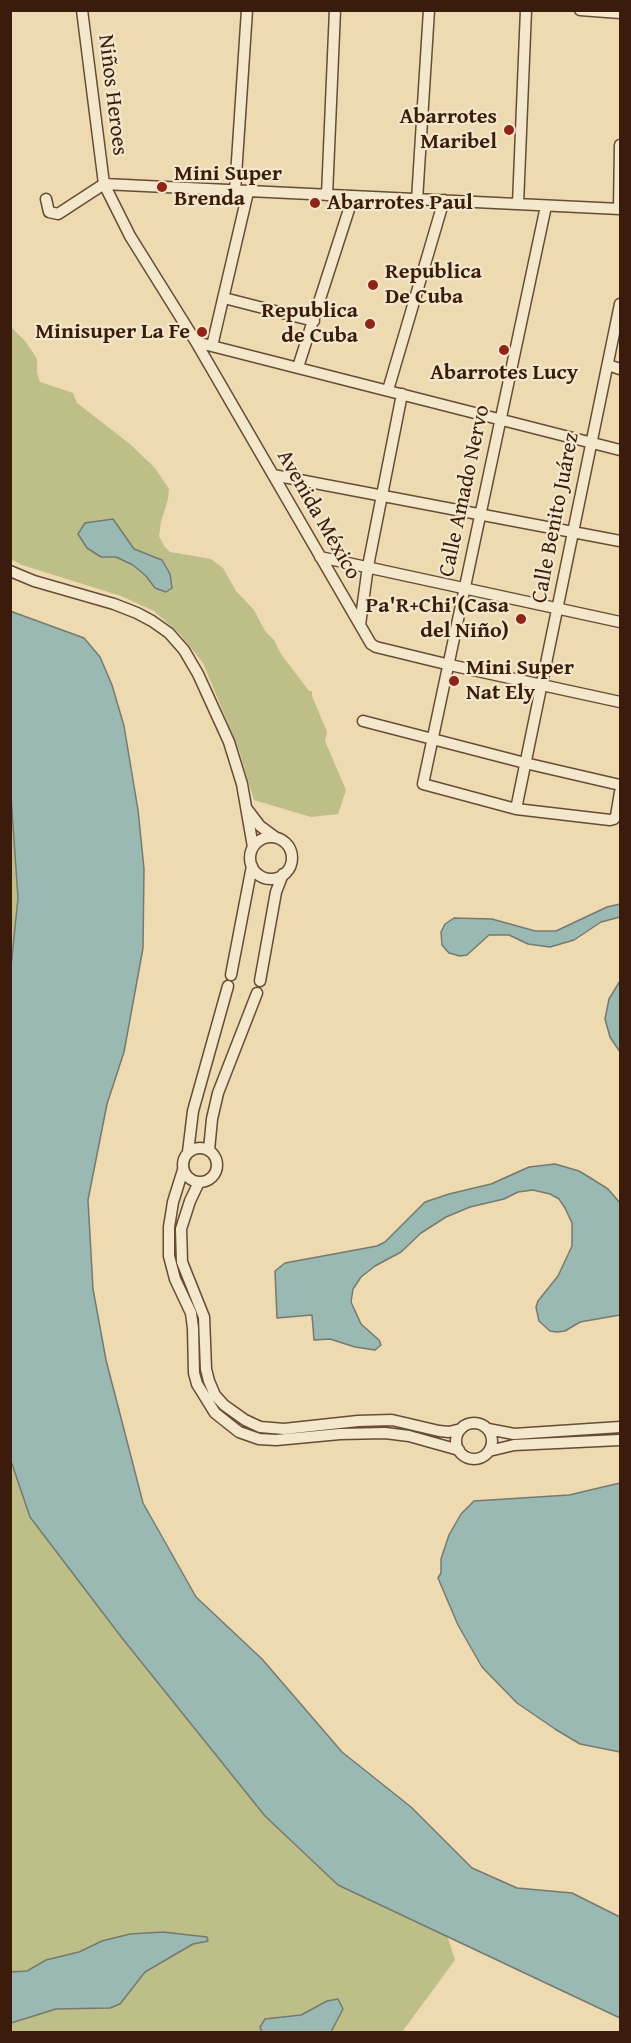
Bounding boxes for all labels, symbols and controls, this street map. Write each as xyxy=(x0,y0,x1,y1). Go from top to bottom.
street label: Niños Heroes xyxy=(91,33,133,157)
place label: Abarrotes Maribel xyxy=(399,104,497,156)
marker: Abarrotes Maribel xyxy=(502,123,516,137)
place label: Mini Super Brenda xyxy=(174,161,282,212)
marker: Mini Super Brenda xyxy=(155,180,169,194)
place label: Abarrotes Paul xyxy=(327,190,473,216)
marker: Abarrotes Paul xyxy=(308,196,322,210)
place label: Republica De Cuba xyxy=(385,259,482,310)
marker: Republica De Cuba xyxy=(366,278,380,292)
place label: Republica de Cuba xyxy=(261,298,358,350)
marker: Republica de Cuba xyxy=(363,317,377,331)
place label: Minisuper La Fe xyxy=(35,319,190,345)
marker: Minisuper La Fe xyxy=(195,325,209,339)
marker: Abarrotes Lucy xyxy=(497,343,511,357)
place label: Abarrotes Lucy xyxy=(430,360,578,386)
street label: Calle Amado Nervo xyxy=(434,403,496,579)
street label: Calle Benito Juárez xyxy=(527,431,585,605)
street label: Avenida México xyxy=(270,446,366,584)
place label: Pa'R+Chi'(Casa del Niño) xyxy=(366,593,509,644)
marker: Pa'R+Chi'(Casa del Niño) xyxy=(514,612,528,626)
place label: Mini Super Nat Ely xyxy=(466,655,574,706)
marker: Mini Super Nat Ely xyxy=(447,674,461,688)

